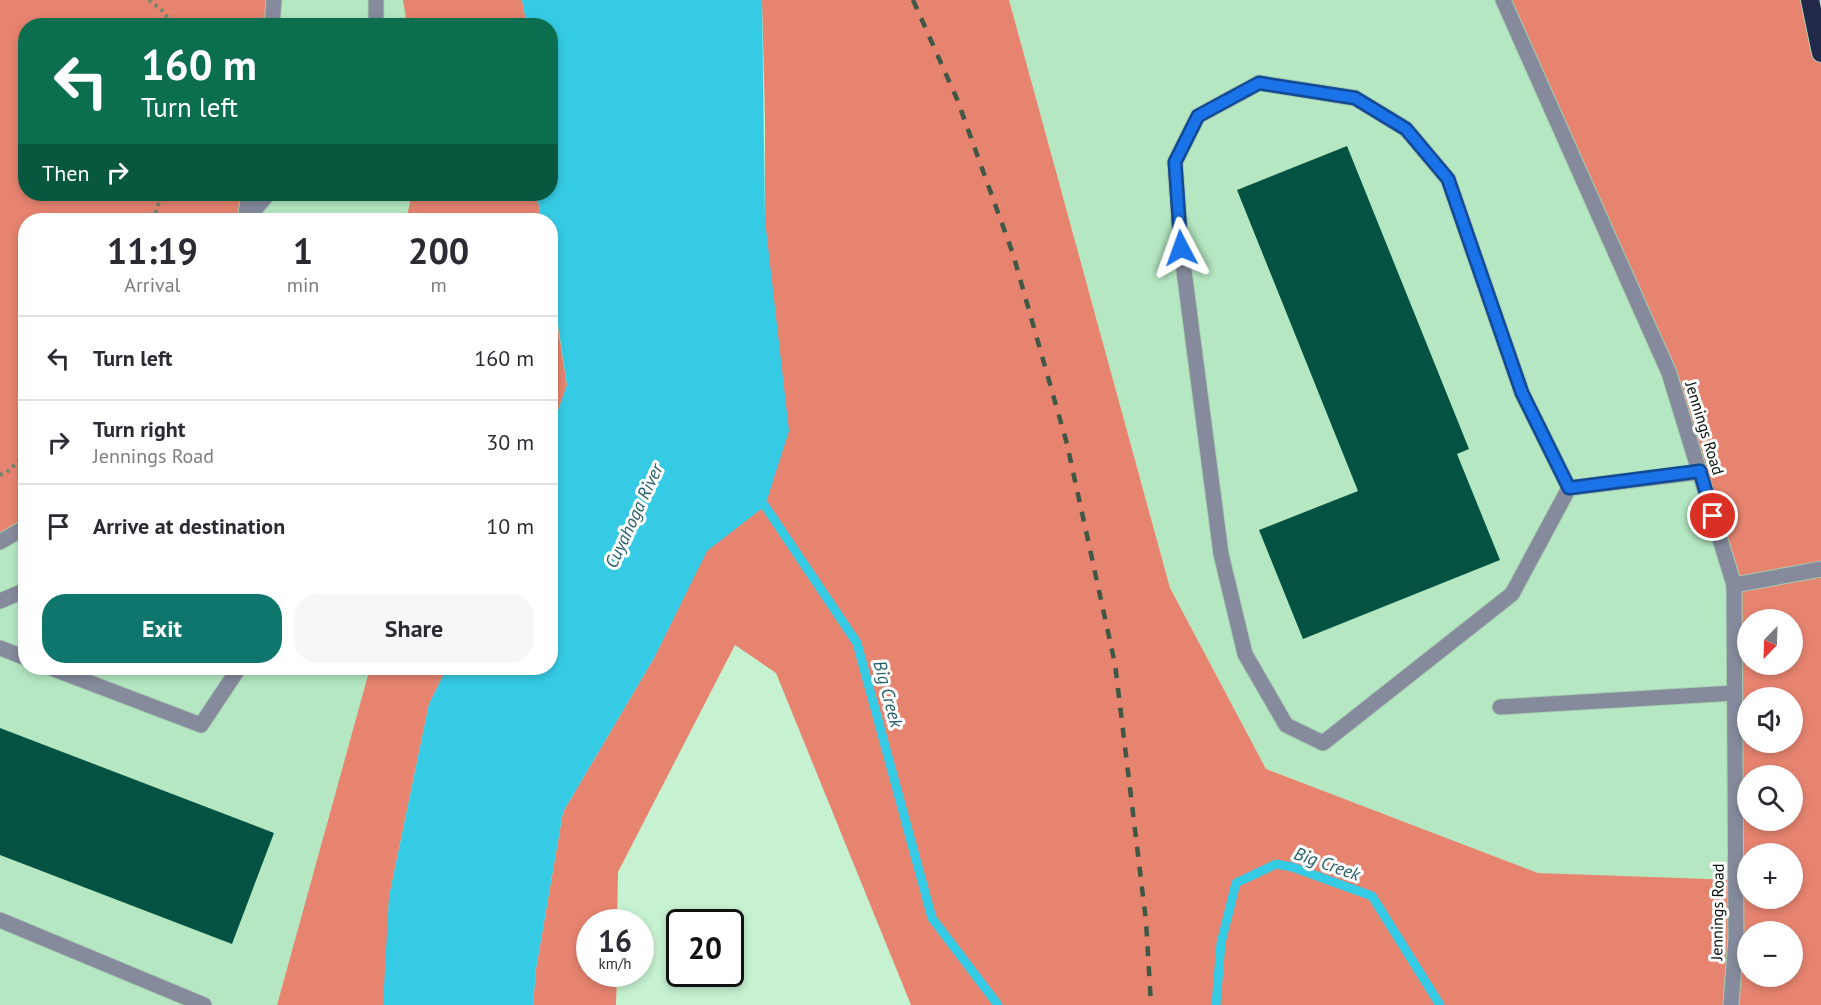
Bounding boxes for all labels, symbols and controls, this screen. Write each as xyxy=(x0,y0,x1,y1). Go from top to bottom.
text: 160 m xyxy=(141,37,257,92)
icon: left xyxy=(42,42,120,120)
text: Turn left xyxy=(141,90,238,124)
icon: right xyxy=(101,156,134,189)
text: Then xyxy=(42,159,89,187)
position arrow xyxy=(1149,216,1213,280)
text: 11:19 xyxy=(107,227,198,274)
text: 1 xyxy=(293,227,313,274)
text: 200 xyxy=(408,227,469,274)
text: Arrival xyxy=(124,272,180,298)
text: min xyxy=(287,272,319,298)
text: m xyxy=(431,272,447,298)
icon: left xyxy=(42,342,75,375)
text: Turn left xyxy=(93,344,173,372)
text: 160 m xyxy=(474,344,534,372)
street label: Jennings Road xyxy=(1681,378,1729,477)
text: Turn right xyxy=(93,415,185,443)
icon: right xyxy=(42,426,75,459)
text: 30 m xyxy=(486,428,534,456)
text: Jennings Road xyxy=(93,443,214,469)
water label: Cuyahoga River xyxy=(599,459,668,572)
pin xyxy=(1687,490,1738,541)
icon: arrive xyxy=(1696,499,1729,532)
icon: arrive xyxy=(42,510,75,543)
text: Arrive at destination xyxy=(93,512,285,540)
text: 10 m xyxy=(486,512,534,540)
button: Exit xyxy=(42,594,282,663)
button: Share xyxy=(294,594,534,663)
north arrow xyxy=(1737,609,1803,675)
map controls xyxy=(1737,609,1803,987)
water label: Big Creek xyxy=(869,658,909,731)
button: sound xyxy=(1737,687,1803,753)
button: search xyxy=(1737,765,1803,831)
water label: Big Creek xyxy=(1291,842,1364,886)
button: + xyxy=(1737,843,1803,909)
street label: Jennings Road xyxy=(1706,863,1728,962)
speed limit sign: 20 xyxy=(666,909,744,987)
text: 16 xyxy=(598,921,632,960)
button: − xyxy=(1737,921,1803,987)
text: km/h xyxy=(599,954,631,973)

